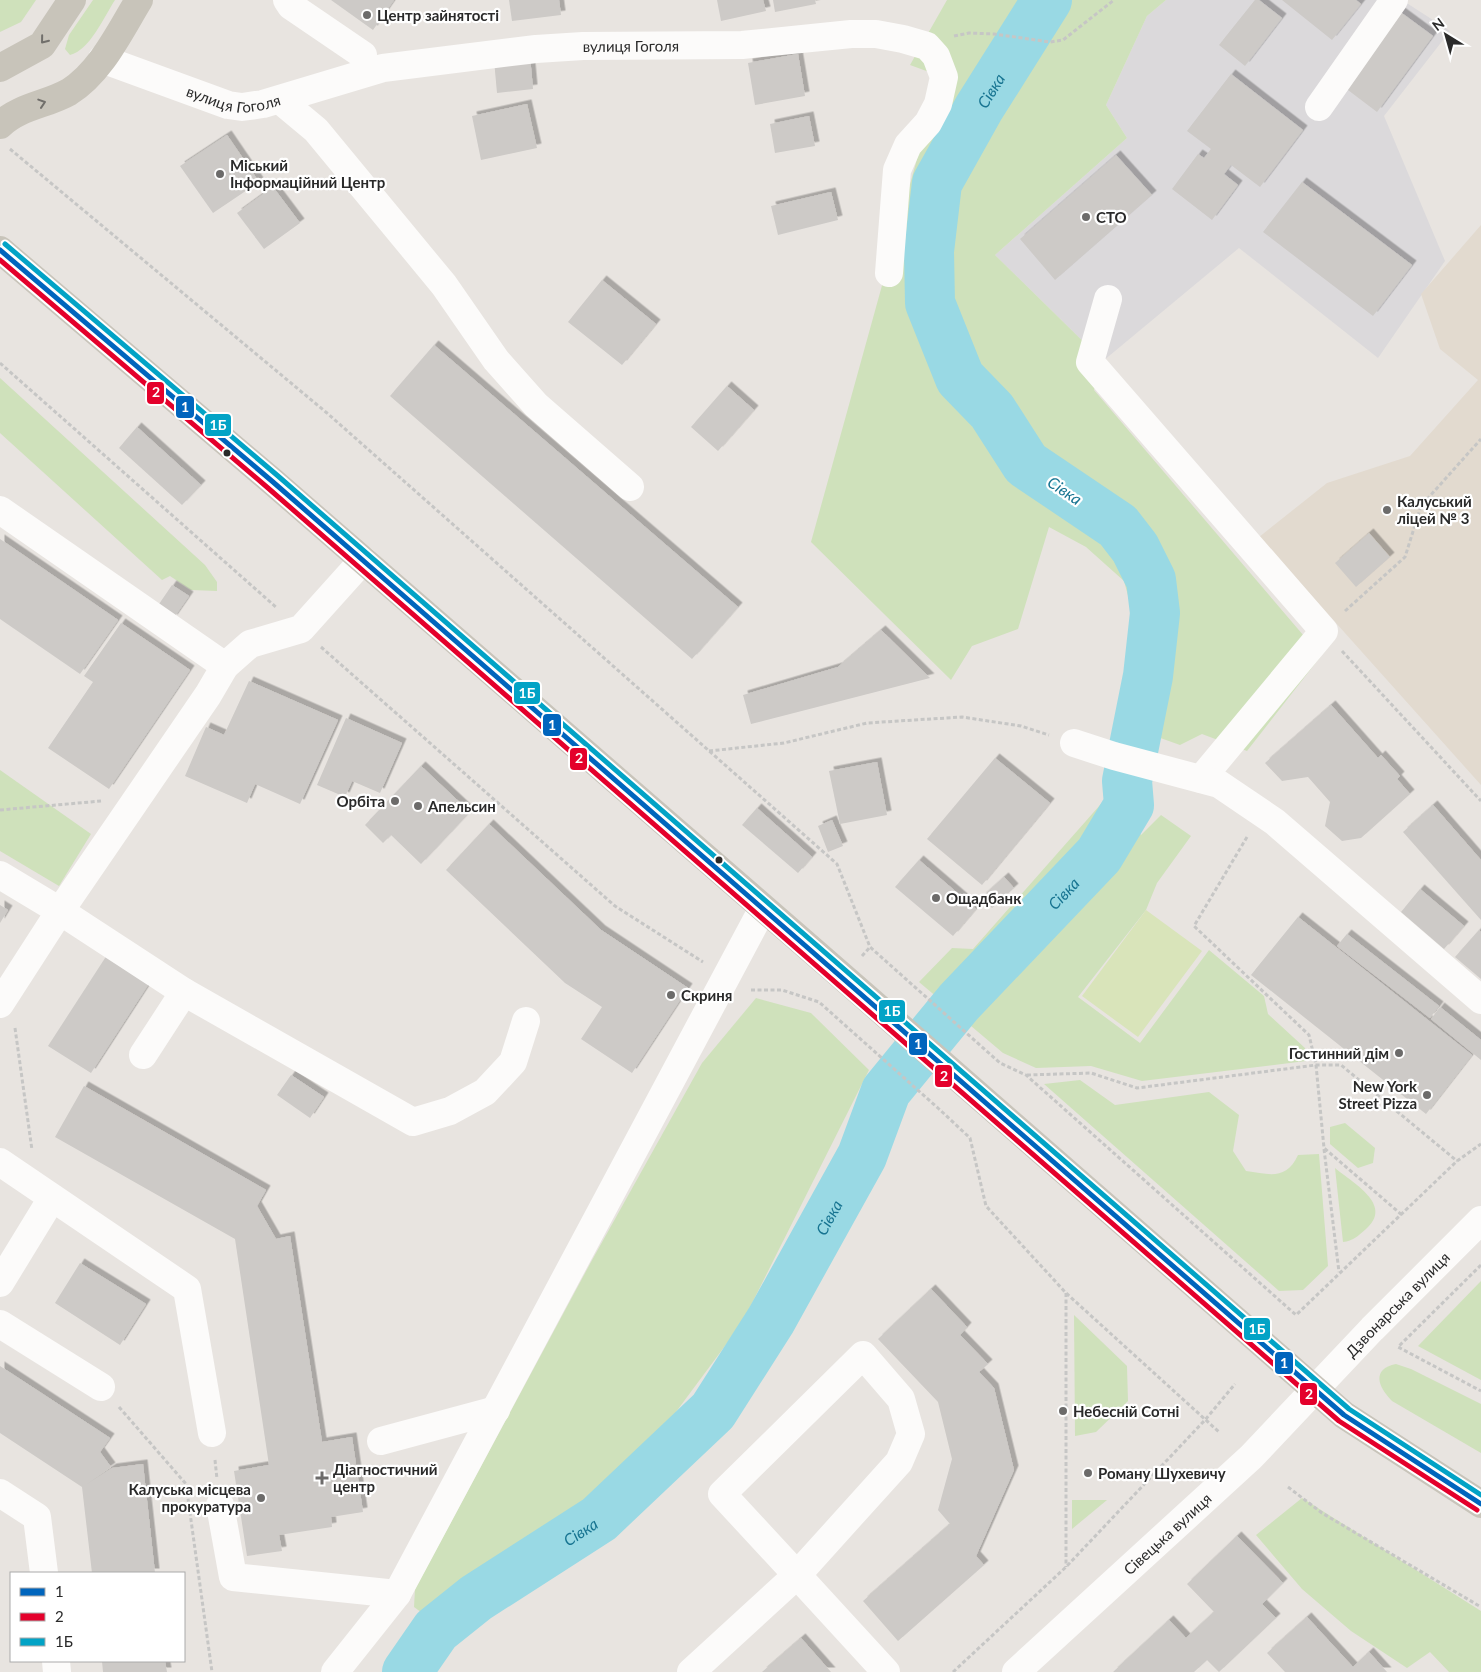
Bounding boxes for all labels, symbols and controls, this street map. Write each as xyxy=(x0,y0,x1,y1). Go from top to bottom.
place label: Центр зайнятості xyxy=(377,6,499,24)
marker: Центр зайнятості xyxy=(361,9,373,21)
north arrow xyxy=(1421,10,1471,60)
text: N xyxy=(1428,14,1447,34)
one-way arrow xyxy=(41,34,50,43)
street label: вулиця Гоголя xyxy=(583,36,679,55)
water label: Сівка xyxy=(972,70,1008,111)
street label: вулиця Гоголя xyxy=(184,82,283,116)
one-way arrow xyxy=(38,98,46,108)
place label: Міський Інформаційний Центр xyxy=(230,156,385,191)
marker: Міський Інформаційний Центр xyxy=(214,168,226,180)
place label: СТО xyxy=(1096,208,1127,226)
marker: СТО xyxy=(1080,211,1092,223)
line badge: 2 xyxy=(146,381,165,405)
text: 2 xyxy=(152,383,160,400)
line badge: 1 xyxy=(175,395,195,419)
text: 1 xyxy=(181,398,189,415)
line badge: 1Б xyxy=(204,413,232,437)
text: 1Б xyxy=(210,416,227,433)
unlabelled marker xyxy=(222,448,232,458)
water label: Сівка xyxy=(1044,472,1086,508)
place label: Калуський ліцей № 3 xyxy=(1397,492,1472,527)
marker: Калуський ліцей № 3 xyxy=(1381,504,1393,516)
line badge: 1Б xyxy=(513,681,541,705)
text: 1Б xyxy=(519,684,536,701)
line badge: 1 xyxy=(542,713,562,737)
text: 1 xyxy=(548,716,556,733)
line badge: 2 xyxy=(569,747,588,771)
text: 2 xyxy=(575,749,583,766)
place label: Орбіта xyxy=(337,792,385,810)
marker: Орбіта xyxy=(389,795,401,807)
place label: Апельсин xyxy=(427,797,496,815)
marker: Апельсин xyxy=(412,800,424,812)
unlabelled marker xyxy=(714,855,724,865)
water label: Сівка xyxy=(1043,873,1083,913)
place label: Ощадбанк xyxy=(946,889,1022,907)
marker: Ощадбанк xyxy=(930,892,942,904)
place label: Скриня xyxy=(681,986,732,1004)
marker: Скриня xyxy=(665,989,677,1001)
line badge: 1Б xyxy=(878,999,906,1023)
text: 1Б xyxy=(884,1002,901,1019)
line badge: 1 xyxy=(908,1032,928,1056)
text: 1 xyxy=(914,1035,922,1052)
place label: Гостинний дім xyxy=(1289,1044,1389,1062)
marker: Гостинний дім xyxy=(1393,1047,1405,1059)
line badge: 2 xyxy=(934,1064,953,1088)
text: 2 xyxy=(940,1067,948,1084)
place label: New York Street Pizza xyxy=(1339,1077,1418,1112)
marker: New York Street Pizza xyxy=(1421,1089,1433,1101)
water label: Сівка xyxy=(811,1196,845,1238)
street label: Дзвонарська вулиця xyxy=(1342,1248,1453,1361)
line badge: 1Б xyxy=(1243,1317,1271,1341)
text: 1Б xyxy=(1249,1320,1266,1337)
line badge: 1 xyxy=(1274,1351,1294,1375)
text: 1 xyxy=(1280,1354,1288,1371)
line badge: 2 xyxy=(1299,1382,1318,1406)
text: 2 xyxy=(1305,1385,1313,1402)
place label: Небесній Сотні xyxy=(1073,1402,1180,1420)
marker: Небесній Сотні xyxy=(1057,1405,1069,1417)
place label: Діагностичний центр xyxy=(333,1460,437,1495)
place label: Роману Шухевичу xyxy=(1098,1464,1226,1482)
marker: Роману Шухевичу xyxy=(1082,1467,1094,1479)
marker: Діагностичний центр xyxy=(315,1471,329,1485)
place label: Калуська місцева прокуратура xyxy=(128,1480,251,1515)
street label: Сівецька вулиця xyxy=(1120,1489,1215,1578)
marker: Калуська місцева прокуратура xyxy=(255,1492,267,1504)
water label: Сівка xyxy=(559,1513,601,1549)
legend xyxy=(10,1572,185,1662)
text: 1 xyxy=(55,1582,64,1600)
text: 2 xyxy=(55,1607,64,1625)
text: 1Б xyxy=(55,1632,73,1650)

